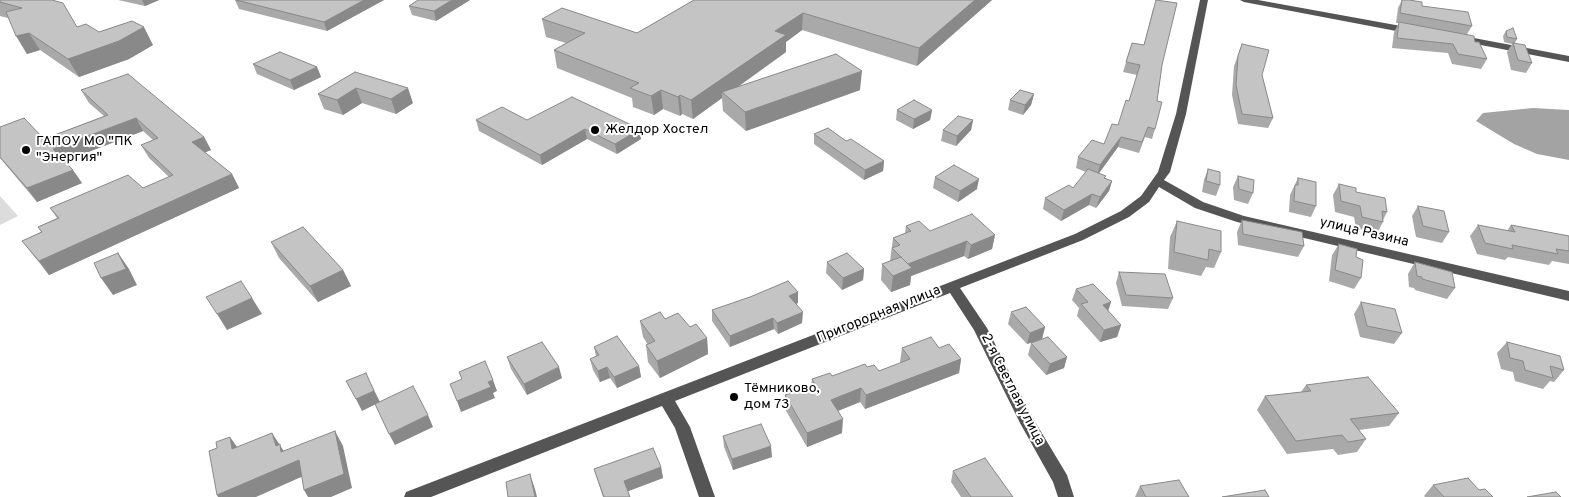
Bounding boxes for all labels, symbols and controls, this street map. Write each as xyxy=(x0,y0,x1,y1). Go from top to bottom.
place label: Желдор Хостел xyxy=(605,122,708,138)
marker: Желдор Хостел xyxy=(589,124,601,136)
place label: ГАПОУ МО "ПК "Энергия" xyxy=(36,134,133,166)
marker: ГАПОУ МО "ПК "Энергия" xyxy=(20,144,32,156)
street label: улица Разина xyxy=(1318,215,1410,251)
street label: Пригородная улица xyxy=(815,282,943,348)
street label: 2-я Светлая улица xyxy=(977,331,1047,449)
place label: Тёмниково, дом 73 xyxy=(744,381,820,414)
marker: Тёмниково, дом 73 xyxy=(728,391,740,403)

